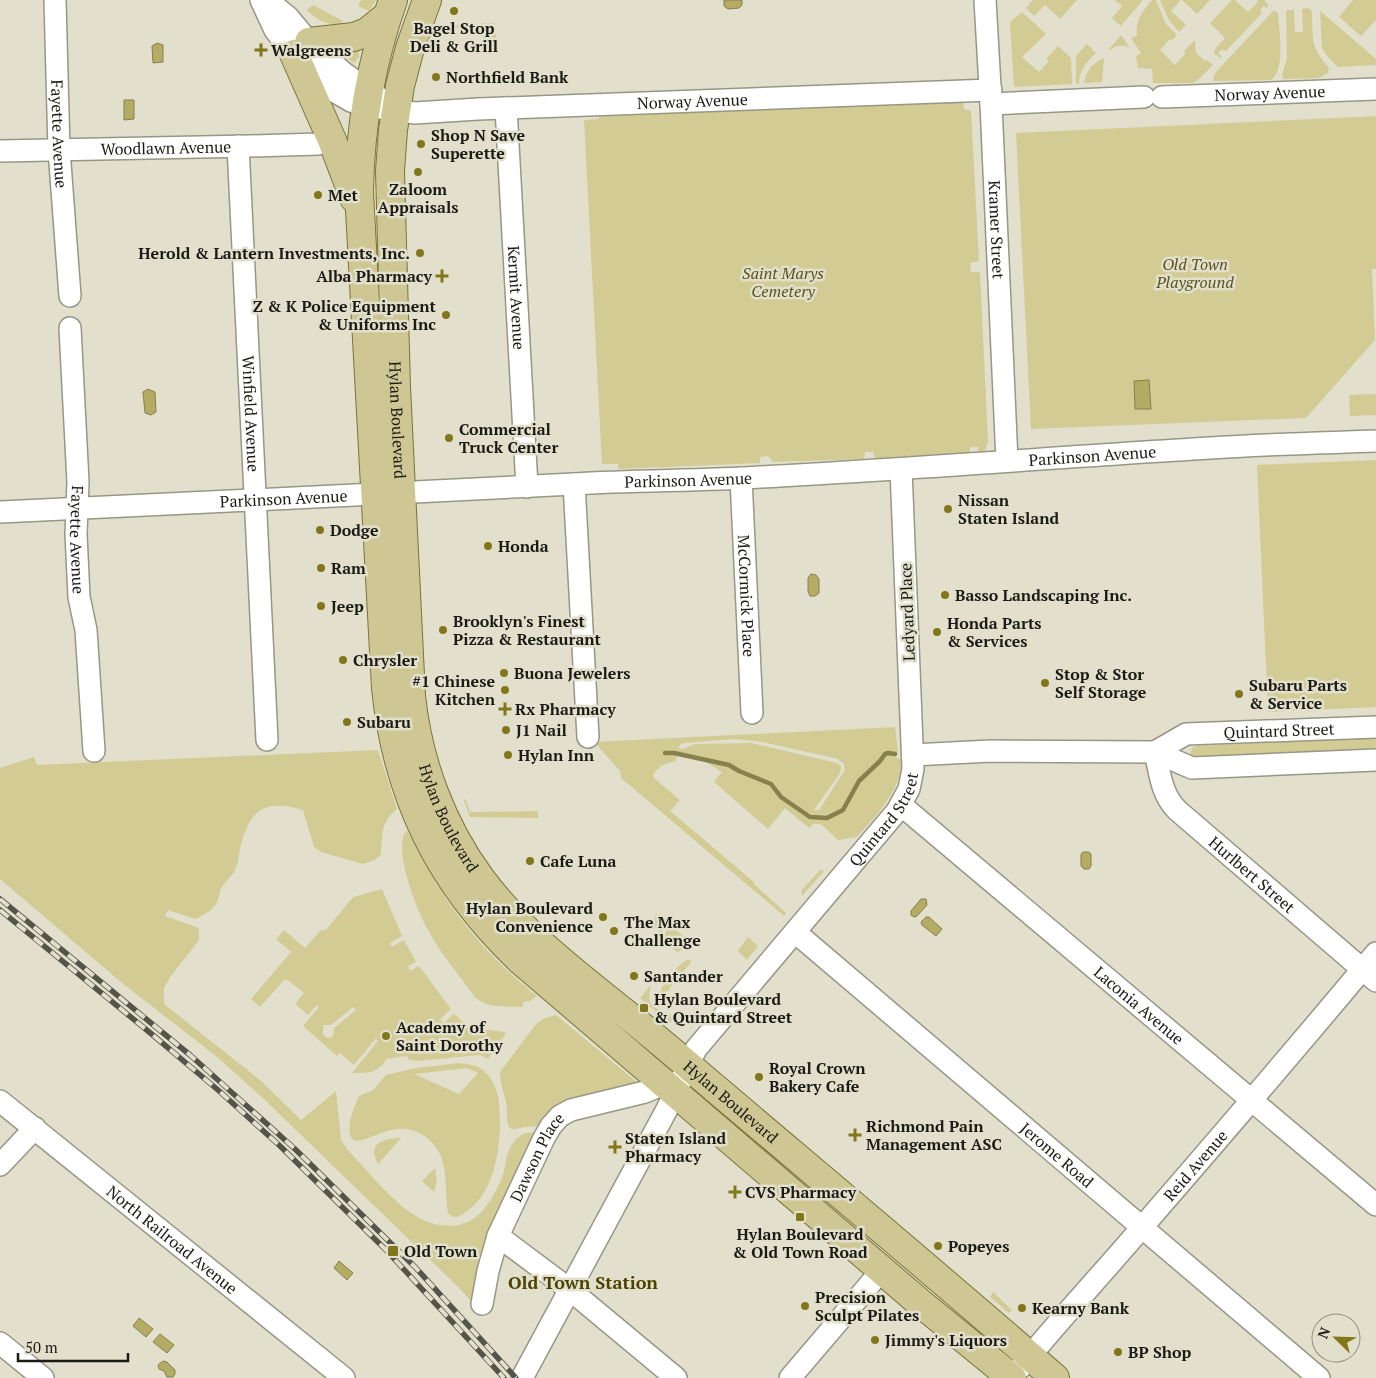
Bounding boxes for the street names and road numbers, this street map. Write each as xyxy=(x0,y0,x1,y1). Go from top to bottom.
street label: Fayette Avenue xyxy=(46,79,73,189)
street label: Norway Avenue xyxy=(1214,80,1326,106)
street label: Norway Avenue xyxy=(637,88,748,114)
street label: Woodlawn Avenue xyxy=(100,135,231,160)
street label: Kramer Street xyxy=(983,180,1010,280)
street label: Kermit Avenue xyxy=(503,245,530,350)
street label: Winfield Avenue xyxy=(237,355,265,473)
street label: Hylan Boulevard xyxy=(384,361,411,479)
street label: Parkinson Avenue xyxy=(1028,440,1157,471)
street label: Parkinson Avenue xyxy=(624,467,753,493)
street label: Parkinson Avenue xyxy=(219,484,348,513)
street label: Fayette Avenue xyxy=(65,485,90,595)
street label: McCormick Place xyxy=(733,534,760,657)
street label: Ledyard Place xyxy=(894,562,920,662)
street label: Quintard Street xyxy=(1223,718,1335,744)
street label: Hylan Boulevard xyxy=(414,761,484,877)
street label: Quintard Street xyxy=(844,770,923,871)
street label: Hurlbert Street xyxy=(1204,831,1300,918)
street label: Laconia Avenue xyxy=(1089,961,1189,1050)
street label: Hylan Boulevard xyxy=(679,1055,783,1148)
street label: Dawson Place xyxy=(505,1108,569,1205)
street label: Jerome Road xyxy=(1016,1117,1098,1193)
street label: Reid Avenue xyxy=(1158,1125,1232,1206)
street label: North Railroad Avenue xyxy=(102,1180,242,1299)

